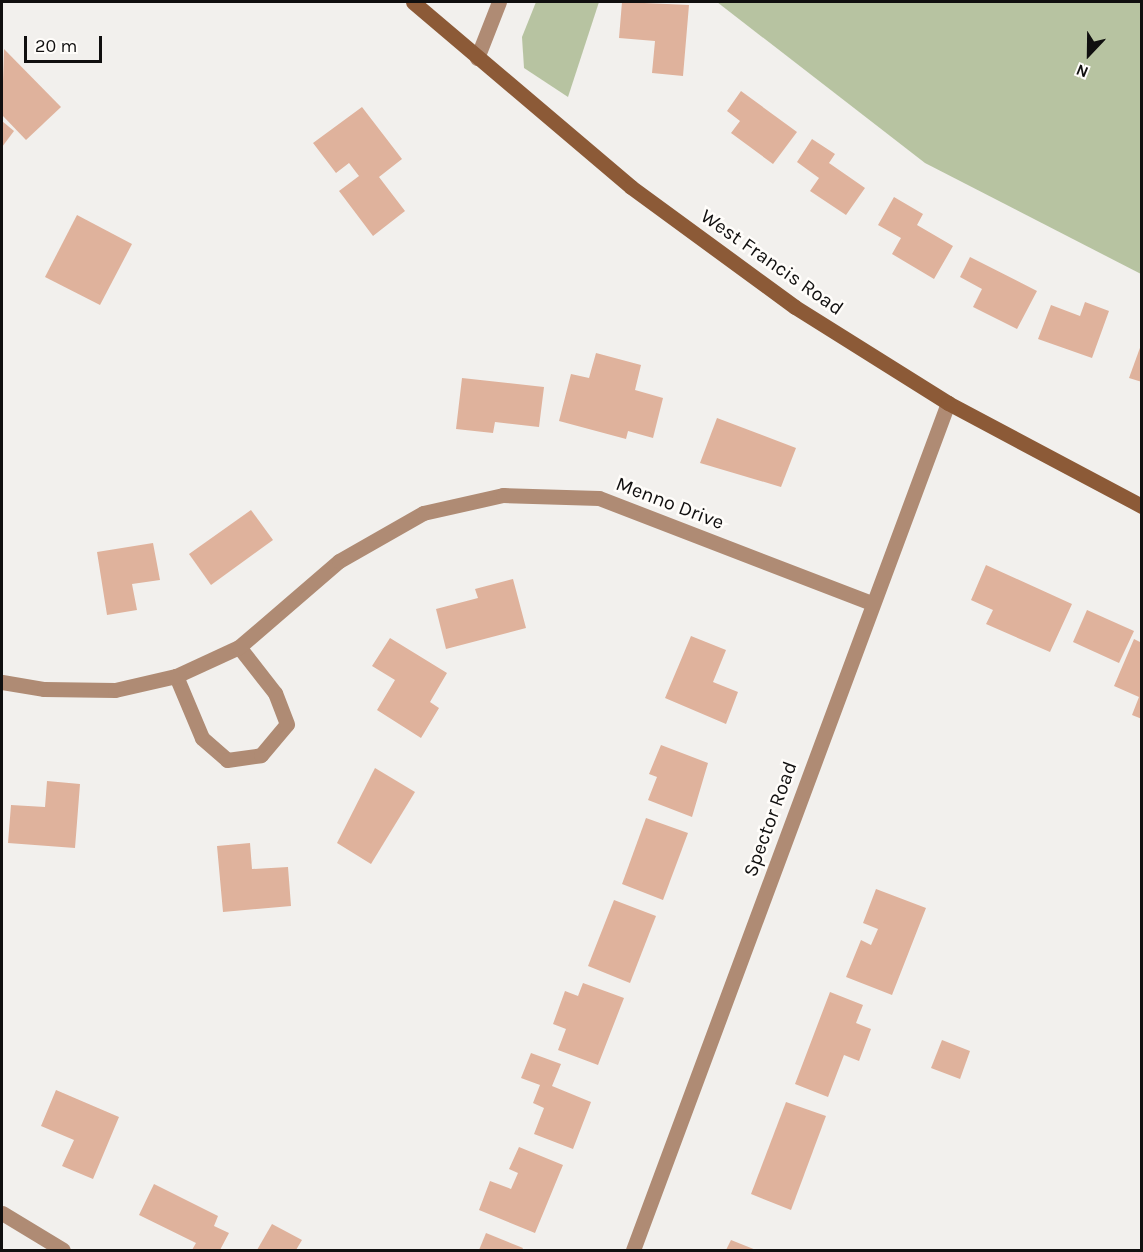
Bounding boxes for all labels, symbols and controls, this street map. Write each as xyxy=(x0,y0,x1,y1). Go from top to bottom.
scale bar xyxy=(27,24,105,62)
north arrow xyxy=(1059,24,1119,84)
text: 20 m xyxy=(35,35,77,57)
text: N xyxy=(1073,60,1091,82)
street label: West Francis Road xyxy=(696,204,848,320)
street label: Menno Drive xyxy=(613,471,727,535)
street label: Spector Road xyxy=(738,758,802,880)

